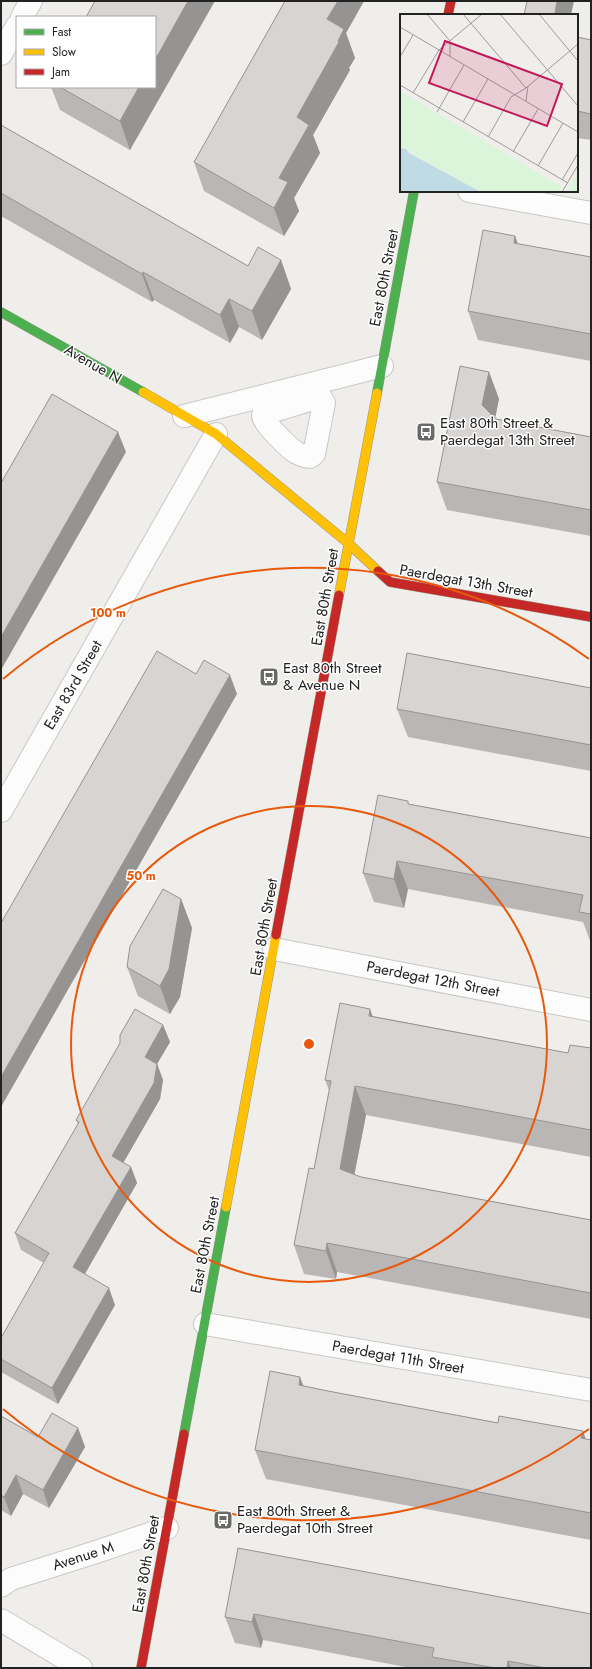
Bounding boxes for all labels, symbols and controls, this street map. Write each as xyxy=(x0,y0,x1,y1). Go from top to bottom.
inset map xyxy=(400,14,578,192)
legend xyxy=(16,16,156,88)
text: Fast xyxy=(52,23,71,41)
text: Slow xyxy=(52,43,77,61)
text: Jam xyxy=(50,63,70,81)
street label: East 80th Street xyxy=(364,227,404,328)
street label: Avenue N xyxy=(60,339,126,389)
place label: East 80th Street & Paerdegat 13th Street xyxy=(440,412,575,451)
bus stop icon: East 80th Street & Paerdegat 13th Street xyxy=(415,421,437,443)
street label: East 80th Street xyxy=(306,546,344,647)
street label: Paerdegat 13th Street xyxy=(398,558,535,604)
text: 100 m xyxy=(90,604,126,622)
street label: East 83rd Street xyxy=(38,636,108,734)
place label: East 80th Street & Avenue N xyxy=(283,657,382,696)
bus stop icon: East 80th Street & Avenue N xyxy=(258,666,280,688)
text: 50 m xyxy=(126,867,156,885)
street label: East 80th Street xyxy=(245,876,283,977)
street label: Paerdegat 12th Street xyxy=(365,955,502,1003)
centre of rings xyxy=(302,1037,316,1051)
street label: East 80th Street xyxy=(185,1194,225,1295)
street label: Paerdegat 11th Street xyxy=(330,1335,466,1379)
place label: East 80th Street & Paerdegat 10th Street xyxy=(237,1500,373,1539)
bus stop icon: East 80th Street & Paerdegat 10th Street xyxy=(212,1509,234,1531)
street label: East 80th Street xyxy=(127,1513,165,1614)
street label: Avenue M xyxy=(49,1536,117,1576)

